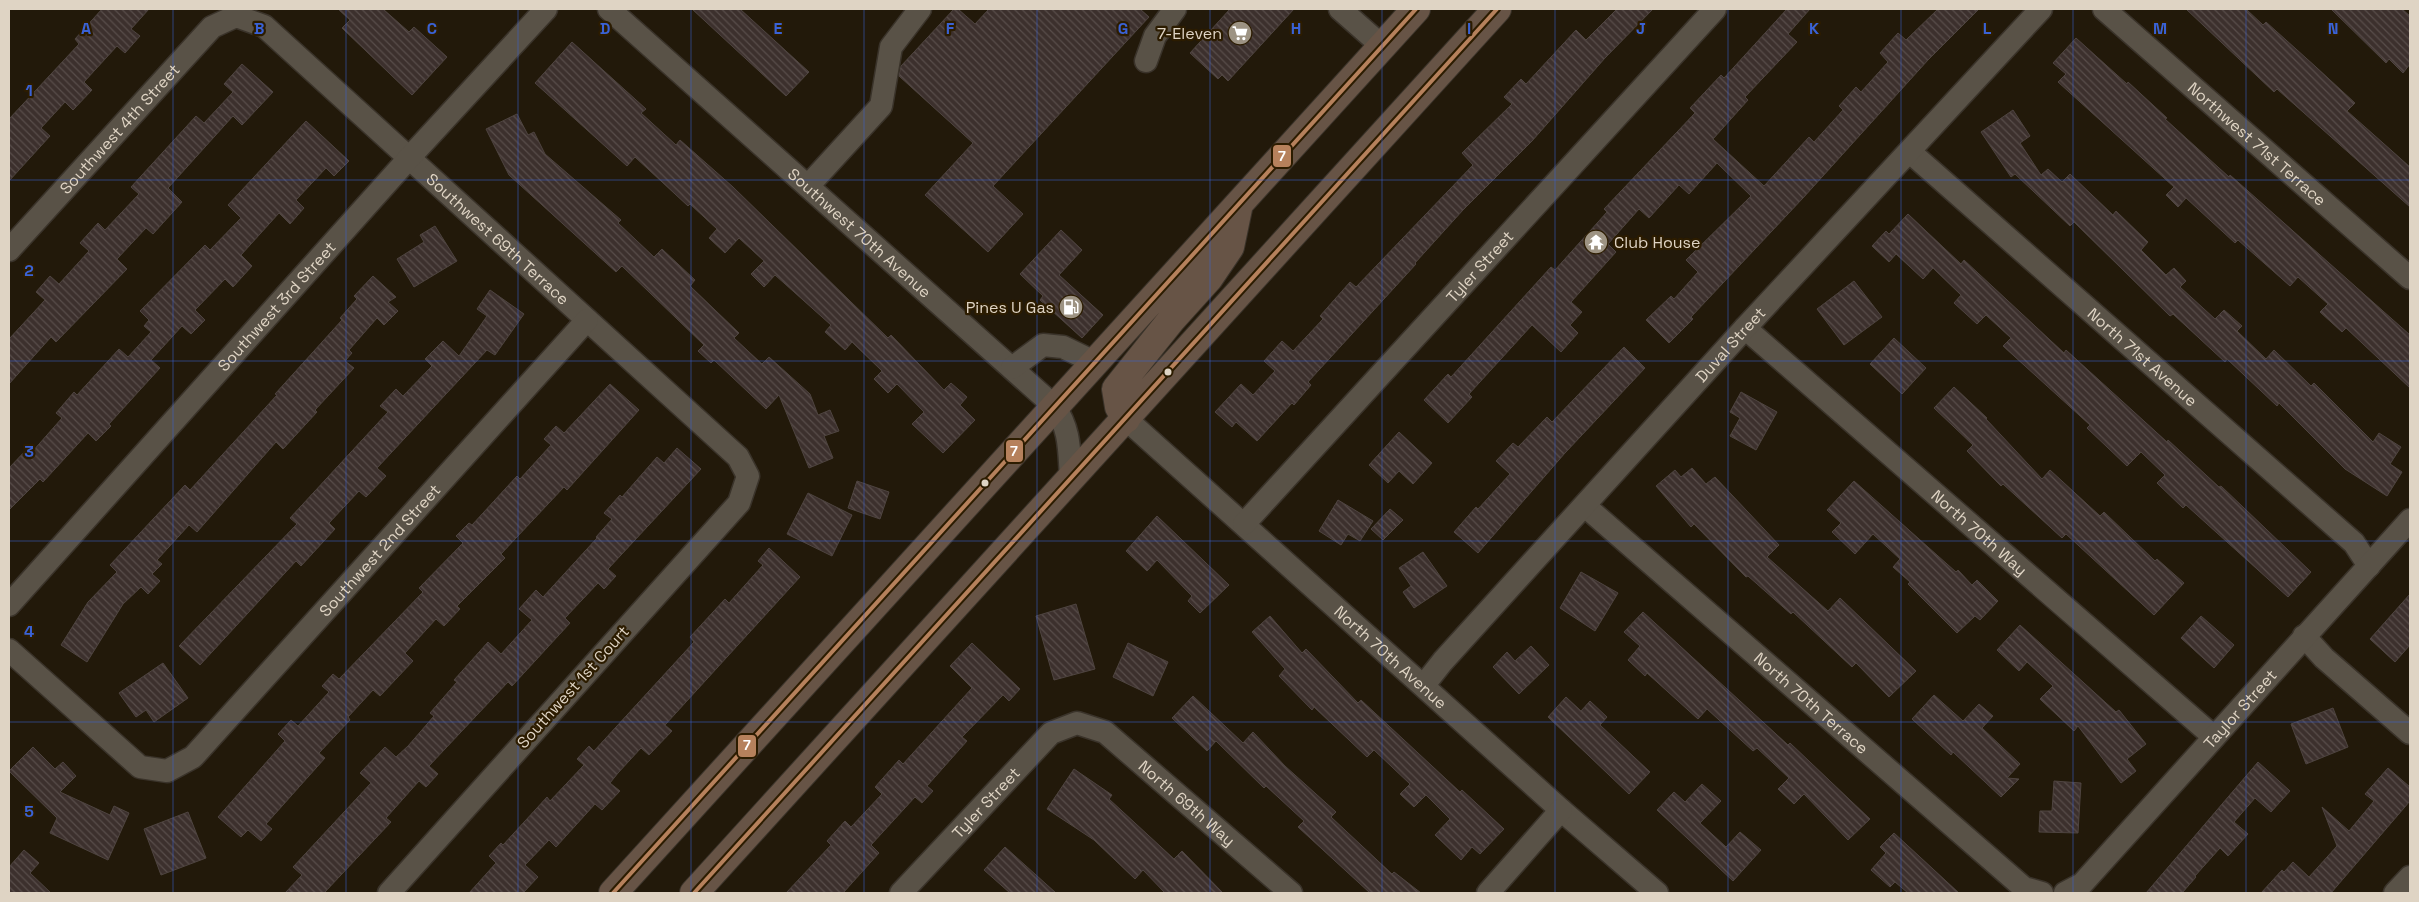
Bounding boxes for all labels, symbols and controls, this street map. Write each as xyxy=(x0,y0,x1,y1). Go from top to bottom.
text: A xyxy=(81,18,91,39)
text: B xyxy=(254,18,264,39)
text: C xyxy=(427,18,437,39)
text: D xyxy=(600,18,610,39)
text: E xyxy=(774,18,783,39)
text: F xyxy=(946,18,955,39)
text: G xyxy=(1118,18,1128,39)
text: H xyxy=(1291,18,1301,39)
text: I xyxy=(1467,18,1471,39)
text: J xyxy=(1636,18,1646,39)
text: K xyxy=(1809,18,1819,39)
text: L xyxy=(1983,18,1992,39)
text: M xyxy=(2153,18,2167,39)
text: N xyxy=(2328,18,2338,39)
supermarket icon: 7-Eleven xyxy=(1227,20,1253,46)
place label: 7-Eleven xyxy=(1157,23,1222,44)
street label: Southwest 4th Street xyxy=(55,59,184,198)
street label: Northwest 71st Terrace xyxy=(2184,77,2331,210)
text: 1 xyxy=(25,80,33,101)
line badge: 7 xyxy=(1272,144,1292,168)
text: 7 xyxy=(1278,147,1286,165)
street label: Southwest 70th Avenue xyxy=(784,163,936,302)
street label: Southwest 69th Terrace xyxy=(422,168,574,309)
street label: Tyler Street xyxy=(1441,226,1518,307)
temple icon: Club House xyxy=(1583,229,1609,255)
place label: Club House xyxy=(1614,232,1700,253)
street label: Southwest 3rd Street xyxy=(213,237,340,376)
text: 2 xyxy=(24,260,34,281)
fuel station icon: Pines U Gas xyxy=(1058,294,1084,320)
place label: Pines U Gas xyxy=(966,297,1054,318)
street label: Duval Street xyxy=(1690,302,1770,387)
street label: North 71st Avenue xyxy=(2083,303,2202,411)
unlabelled marker xyxy=(1163,367,1173,377)
line badge: 7 xyxy=(1005,439,1024,463)
text: 3 xyxy=(24,441,34,462)
text: 7 xyxy=(1010,442,1018,460)
unlabelled marker xyxy=(980,478,990,488)
street label: Southwest 2nd Street xyxy=(314,479,445,621)
street label: North 70th Way xyxy=(1927,485,2032,580)
street label: North 70th Avenue xyxy=(1330,601,1452,713)
text: 4 xyxy=(24,621,34,642)
street label: Southwest 1st Court xyxy=(512,621,634,753)
street label: North 70th Terrace xyxy=(1750,647,1873,758)
street label: Taylor Street xyxy=(2199,665,2281,753)
line badge: 7 xyxy=(737,734,757,758)
text: 7 xyxy=(743,736,751,754)
street label: North 69th Way xyxy=(1134,755,1240,851)
street label: Tyler Street xyxy=(947,762,1024,843)
text: 5 xyxy=(24,801,34,822)

